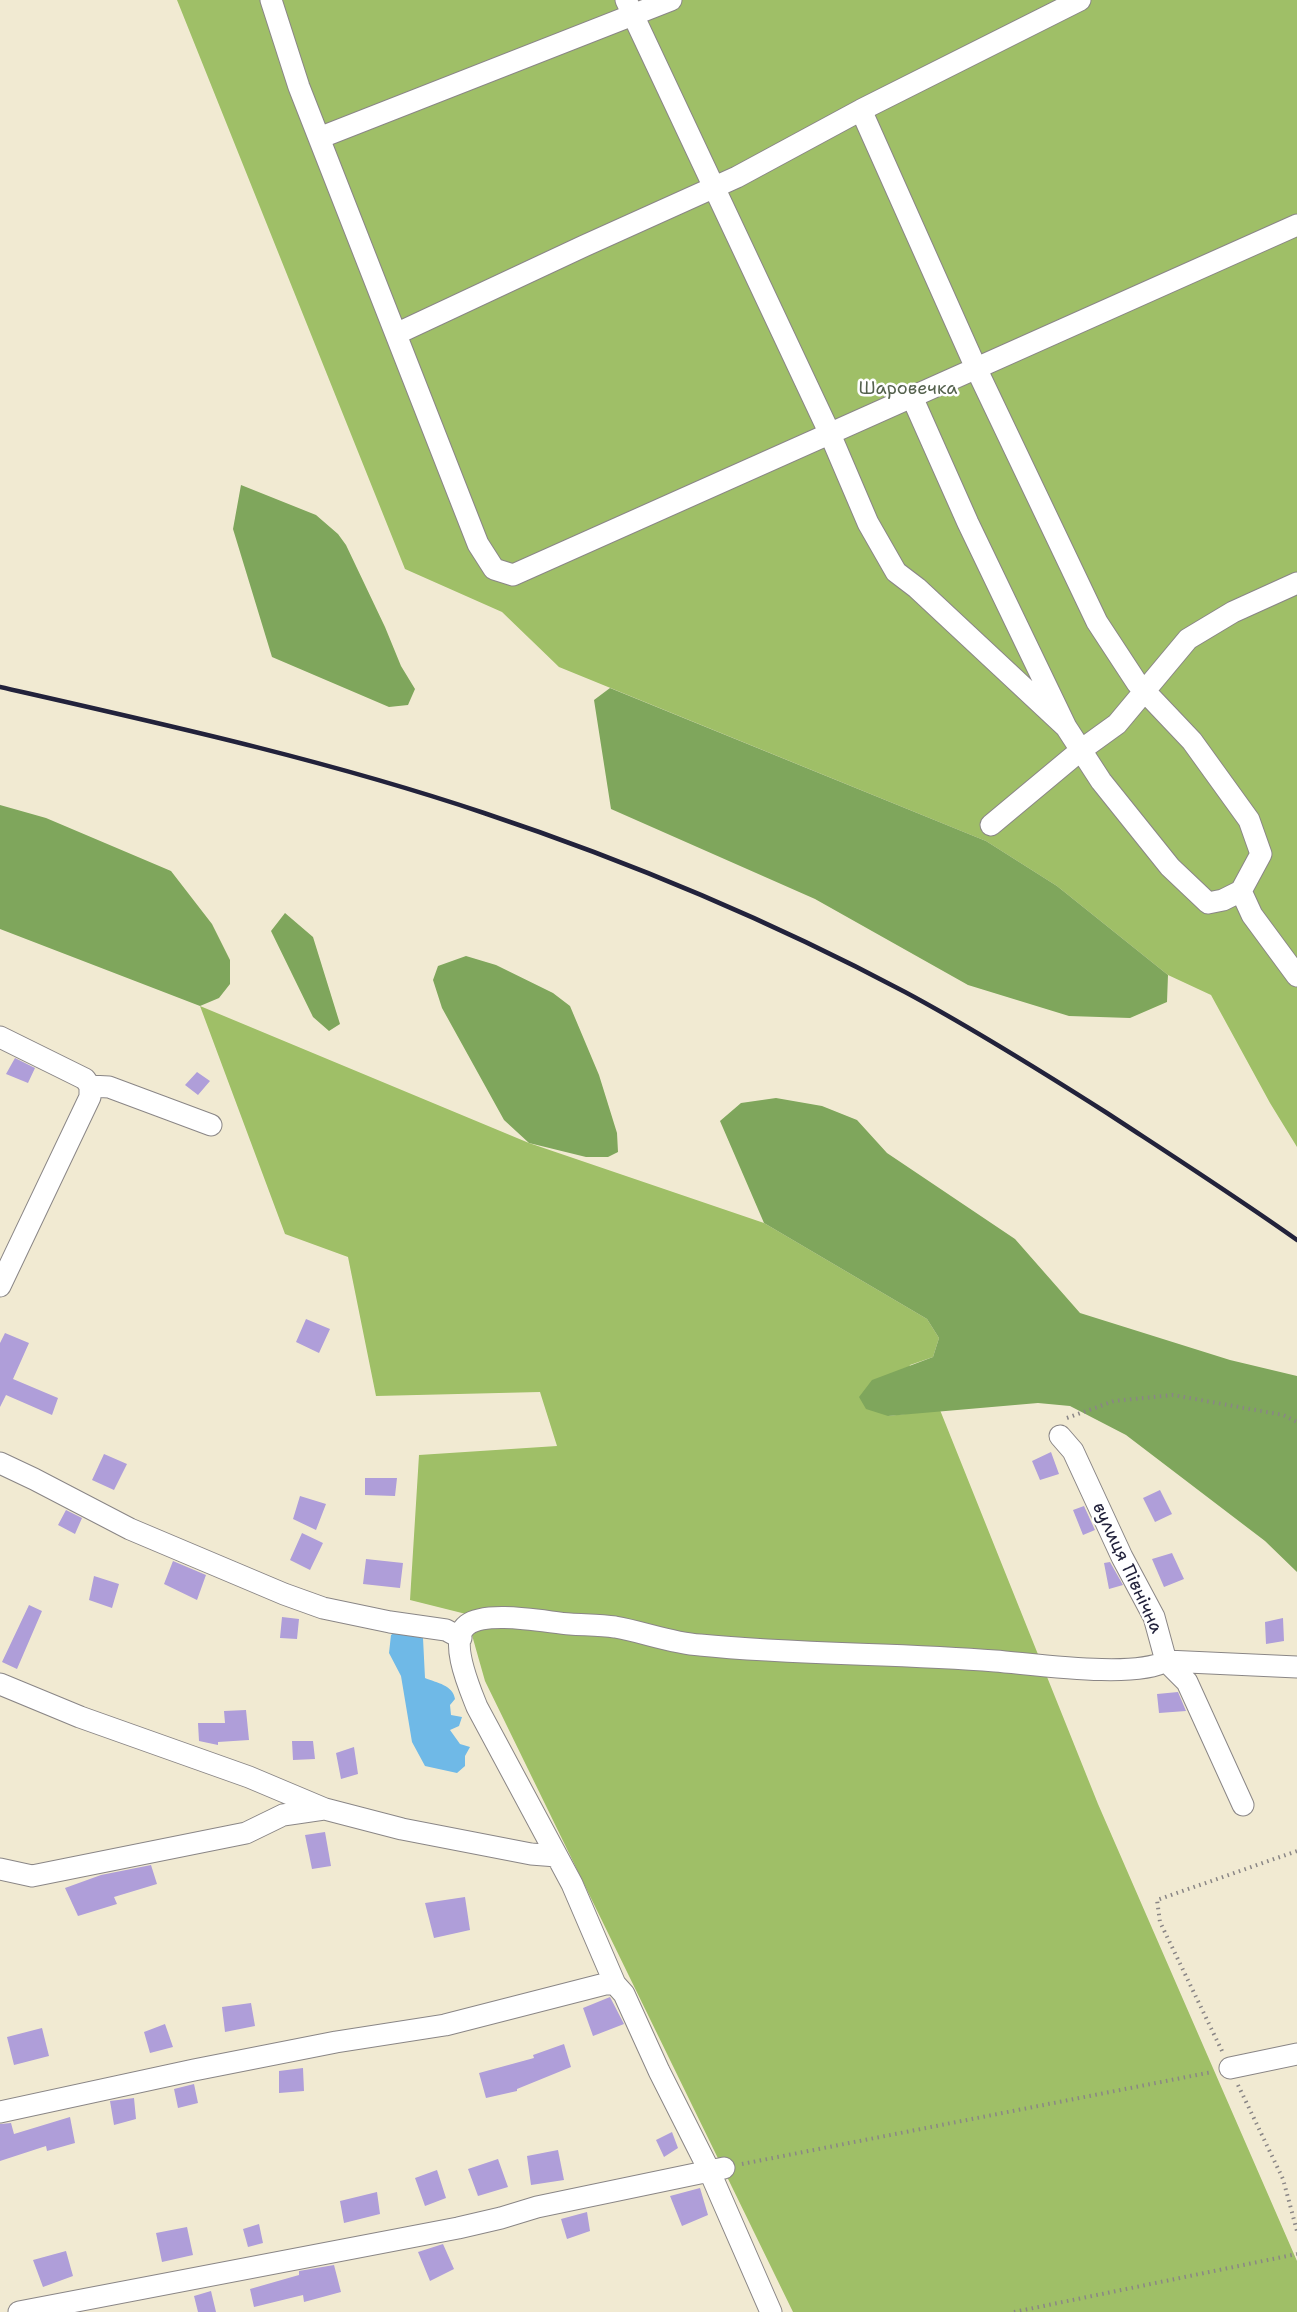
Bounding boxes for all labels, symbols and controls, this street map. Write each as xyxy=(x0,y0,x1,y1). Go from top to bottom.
park label: Шаровечка xyxy=(859,378,957,400)
street label: вулиця Північна xyxy=(1087,1499,1167,1637)

